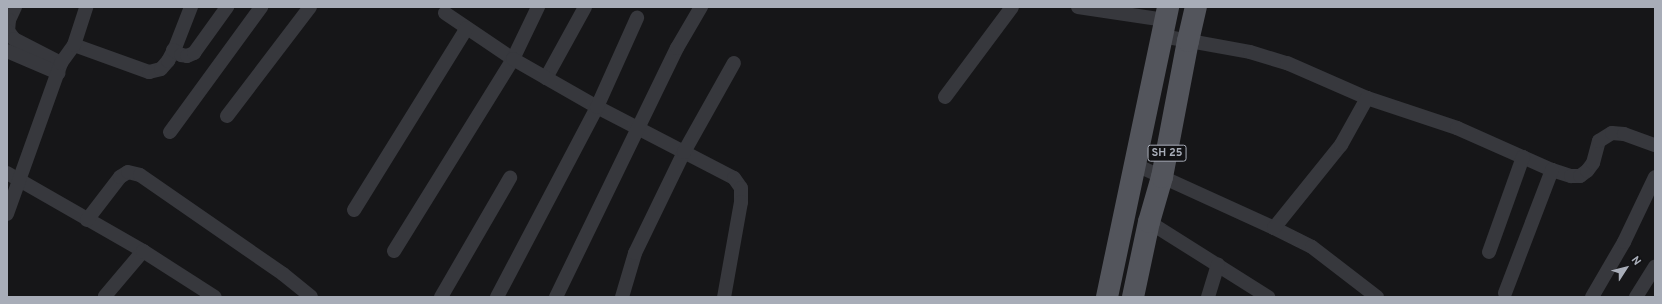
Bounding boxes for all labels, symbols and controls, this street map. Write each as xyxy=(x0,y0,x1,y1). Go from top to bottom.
road number: SH 25 xyxy=(1147,144,1187,162)
north arrow xyxy=(1606,248,1646,288)
text: N xyxy=(1628,254,1644,268)

